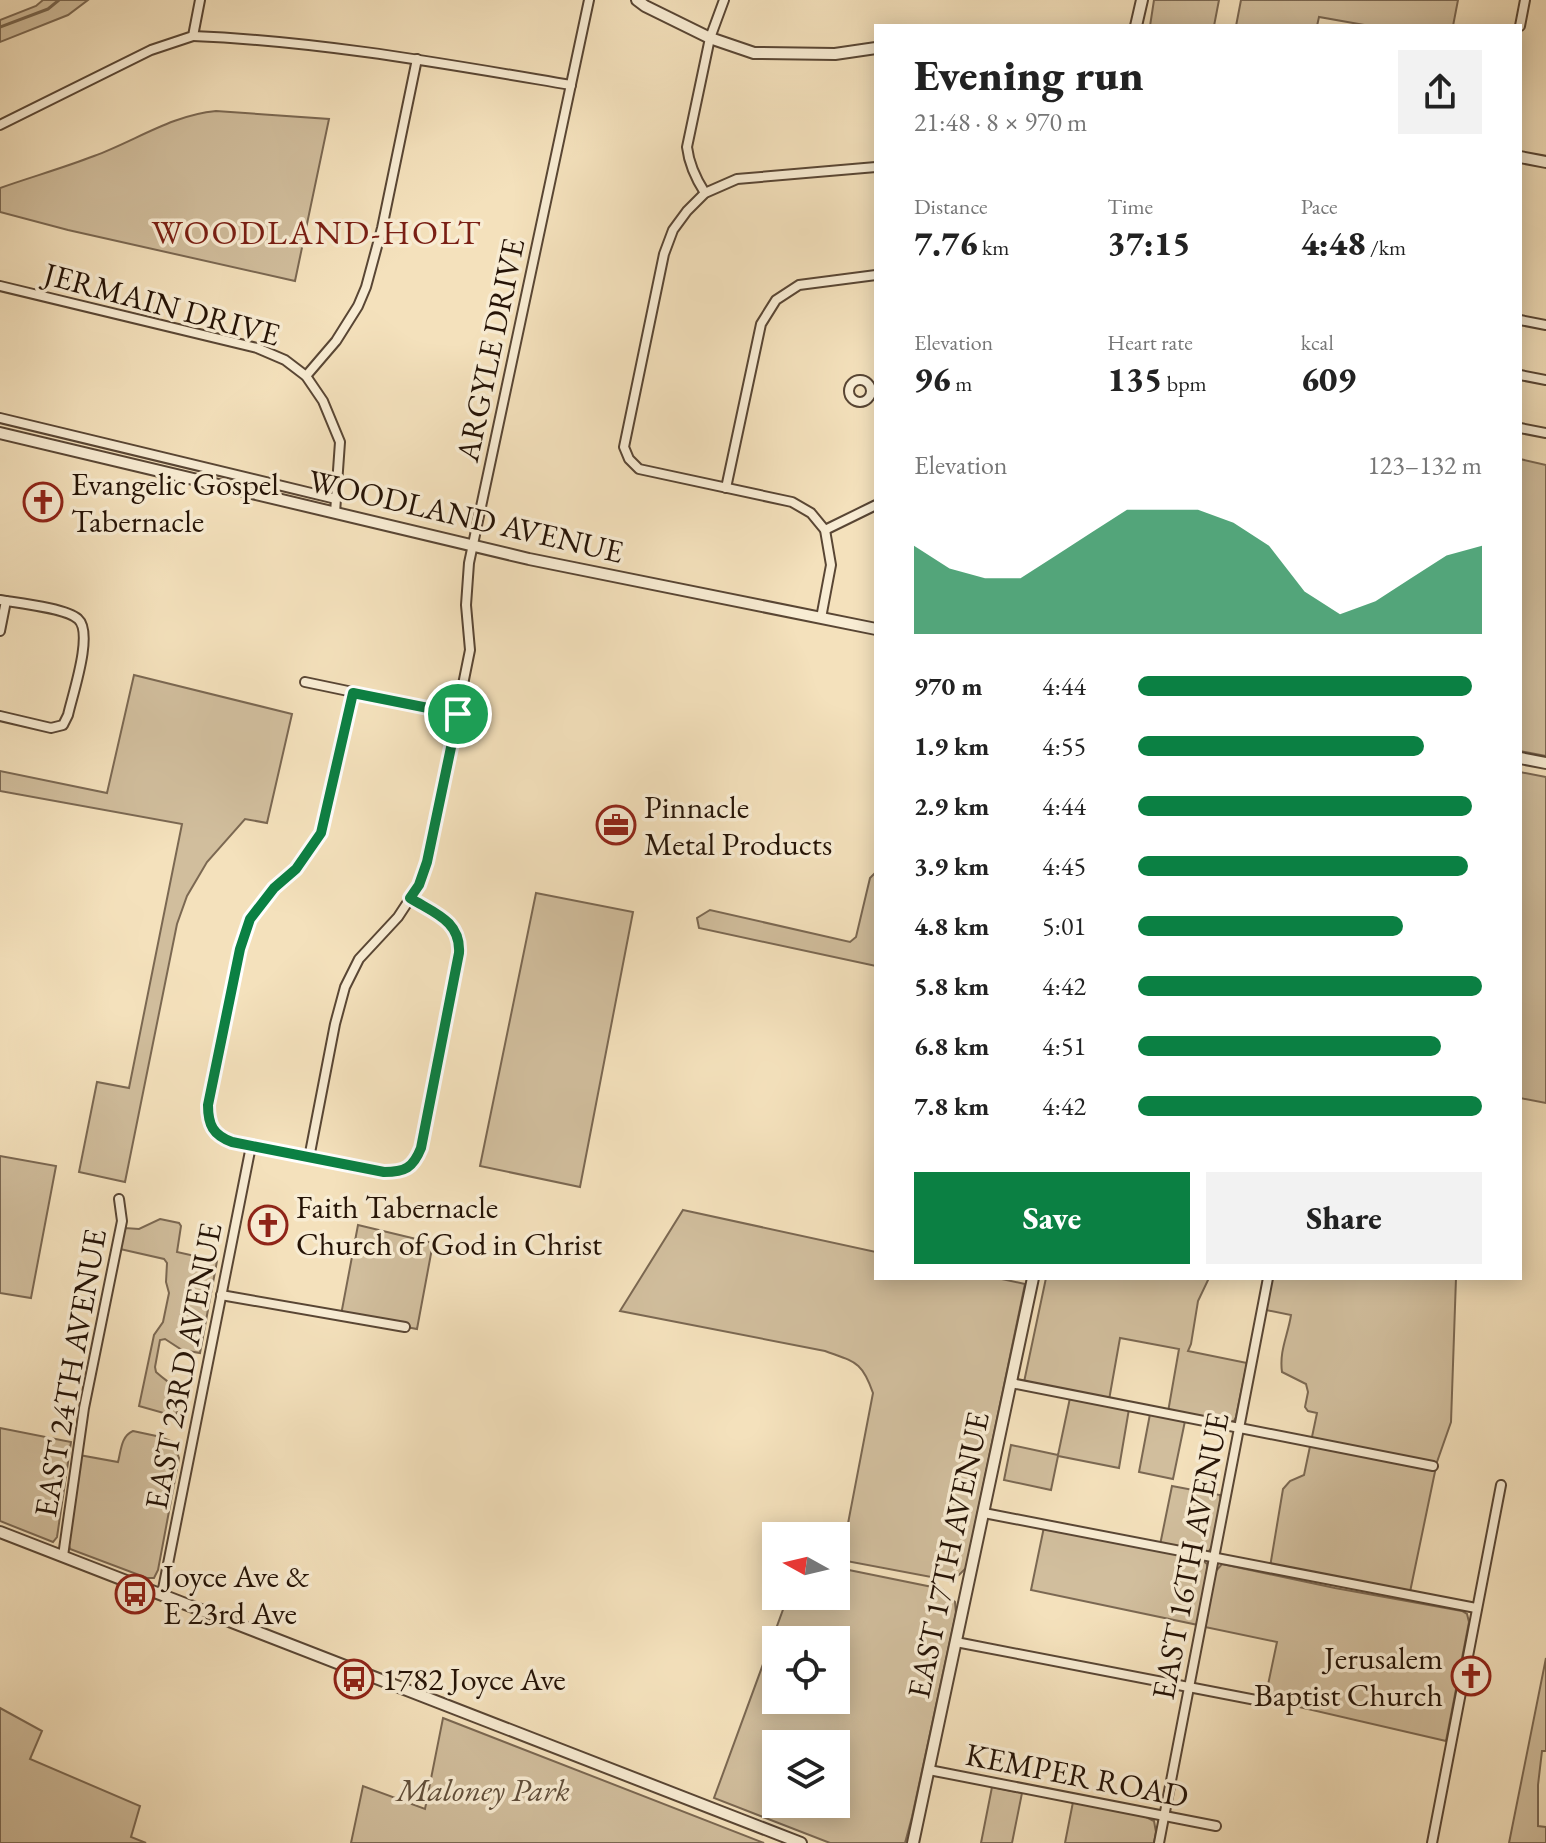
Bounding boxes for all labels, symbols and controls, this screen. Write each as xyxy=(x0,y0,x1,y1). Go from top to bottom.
text: Evening run xyxy=(914,46,1144,103)
button: share xyxy=(1398,50,1482,134)
text: 21:48 · 8 × 970 m xyxy=(914,105,1087,139)
text: Distance xyxy=(914,192,987,221)
text: Time xyxy=(1107,192,1153,221)
text: Pace xyxy=(1301,192,1338,221)
district label: WOODLAND-HOLT xyxy=(152,210,482,254)
text: 7.76 xyxy=(914,221,978,265)
text: 37:15 xyxy=(1107,221,1191,265)
text: 4:48 xyxy=(1301,221,1366,265)
text: km xyxy=(978,233,1009,262)
text: /km xyxy=(1366,233,1406,262)
street label: ARGYLE DRIVE xyxy=(446,234,534,467)
street label: JERMAIN DRIVE xyxy=(36,252,285,356)
text: Elevation xyxy=(914,328,993,357)
text: Heart rate xyxy=(1107,328,1193,357)
text: kcal xyxy=(1301,328,1334,357)
text: 96 xyxy=(914,357,951,401)
text: 135 xyxy=(1107,357,1162,401)
text: 609 xyxy=(1301,357,1356,401)
text: m xyxy=(951,369,972,398)
text: bpm xyxy=(1162,369,1207,398)
text: Elevation xyxy=(914,448,1008,482)
text: 123–132 m xyxy=(1367,448,1482,482)
street label: WOODLAND AVENUE xyxy=(304,459,628,573)
place label: Evangelic Gospel Tabernacle xyxy=(71,463,279,542)
church icon: Evangelic Gospel Tabernacle xyxy=(22,481,64,523)
text: 970 m xyxy=(914,669,982,703)
text: 4:44 xyxy=(1042,669,1086,703)
pin xyxy=(424,680,492,748)
icon: arrive xyxy=(436,692,480,736)
text: 1.9 km xyxy=(914,729,989,763)
text: 4:55 xyxy=(1042,729,1086,763)
place label: Pinnacle Metal Products xyxy=(644,786,832,865)
text: 2.9 km xyxy=(914,789,989,823)
text: 4:44 xyxy=(1042,789,1086,823)
office icon: Pinnacle Metal Products xyxy=(595,804,637,846)
text: 3.9 km xyxy=(914,849,989,883)
text: 4:45 xyxy=(1042,849,1086,883)
text: 4.8 km xyxy=(914,909,989,943)
text: 5:01 xyxy=(1042,909,1086,943)
text: 5.8 km xyxy=(914,969,989,1003)
text: 4:42 xyxy=(1042,969,1086,1003)
text: 6.8 km xyxy=(914,1029,989,1063)
text: 4:51 xyxy=(1042,1029,1086,1063)
text: 7.8 km xyxy=(914,1089,989,1123)
text: 4:42 xyxy=(1042,1089,1086,1123)
button: Save xyxy=(914,1172,1190,1264)
button: Share xyxy=(1206,1172,1482,1264)
place label: Faith Tabernacle Church of God in Christ xyxy=(296,1186,602,1265)
church icon: Faith Tabernacle Church of God in Christ xyxy=(247,1204,289,1246)
street label: EAST 23RD AVENUE xyxy=(135,1219,231,1513)
street label: EAST 24TH AVENUE xyxy=(24,1226,116,1520)
street label: EAST 17TH AVENUE xyxy=(897,1408,999,1702)
street label: EAST 16TH AVENUE xyxy=(1142,1409,1238,1703)
north arrow xyxy=(762,1522,850,1610)
map controls xyxy=(762,1522,850,1818)
place label: Joyce Ave & E 23rd Ave xyxy=(160,1555,310,1634)
bus stop icon: Joyce Ave & E 23rd Ave xyxy=(114,1573,156,1615)
button: locate xyxy=(762,1626,850,1714)
place label: Jerusalem Baptist Church xyxy=(1254,1637,1443,1716)
church icon: Jerusalem Baptist Church xyxy=(1450,1655,1492,1697)
bus stop icon: 1782 Joyce Ave xyxy=(333,1658,375,1700)
place label: 1782 Joyce Ave xyxy=(382,1658,566,1700)
button: layers xyxy=(762,1730,850,1818)
street label: KEMPER ROAD xyxy=(962,1733,1192,1817)
park label: Maloney Park xyxy=(394,1769,570,1811)

